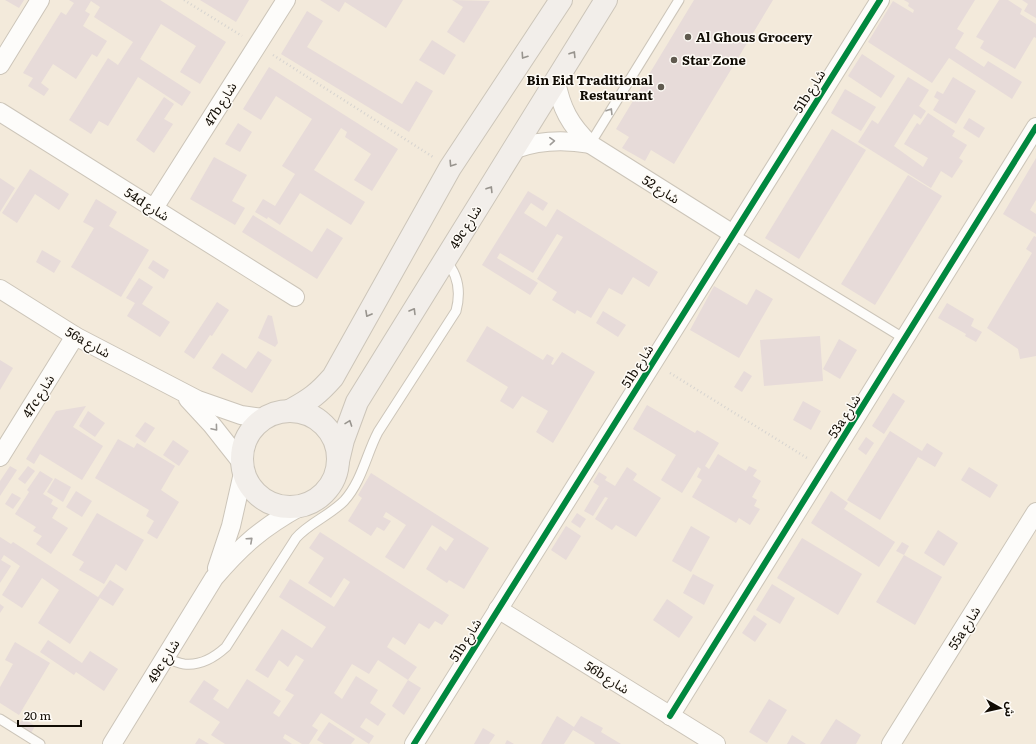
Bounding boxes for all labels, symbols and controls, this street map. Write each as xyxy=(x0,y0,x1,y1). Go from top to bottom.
place label: Al Ghous Grocery xyxy=(696,27,812,46)
marker: Al Ghous Grocery xyxy=(683,32,693,42)
place label: Star Zone xyxy=(682,50,746,69)
one-way arrow xyxy=(568,51,575,58)
one-way arrow xyxy=(521,52,529,59)
marker: Star Zone xyxy=(669,55,679,65)
street label: 51b شارع xyxy=(788,65,831,117)
place label: Bin Eid Traditional Restaurant xyxy=(527,70,653,104)
street label: 47b شارع xyxy=(198,78,242,131)
marker: Bin Eid Traditional Restaurant xyxy=(656,82,666,92)
one-way arrow xyxy=(606,108,613,115)
one-way arrow xyxy=(549,136,555,145)
one-way arrow xyxy=(450,160,457,167)
street label: شارع 52 xyxy=(638,170,684,209)
street label: 54d شارع xyxy=(120,182,173,226)
one-way arrow xyxy=(485,186,492,193)
street label: 49c شارع xyxy=(444,201,487,253)
one-way arrow xyxy=(409,308,416,315)
one-way arrow xyxy=(365,310,373,317)
street label: 56a شارع xyxy=(61,321,114,363)
street label: 51b شارع xyxy=(616,340,659,392)
street label: 47c شارع xyxy=(17,370,60,422)
street label: 53a شارع xyxy=(823,390,866,442)
one-way arrow xyxy=(344,420,352,427)
one-way arrow xyxy=(210,424,217,431)
one-way arrow xyxy=(245,537,253,545)
street label: 55a شارع xyxy=(943,602,986,654)
street label: 51b شارع xyxy=(444,614,487,666)
street label: 49c شارع xyxy=(142,635,185,687)
street label: 56b شارع xyxy=(580,655,633,699)
north arrow xyxy=(980,688,1020,728)
text: ش xyxy=(1002,701,1020,718)
scale bar xyxy=(18,702,81,728)
text: 20 m xyxy=(24,706,51,724)

